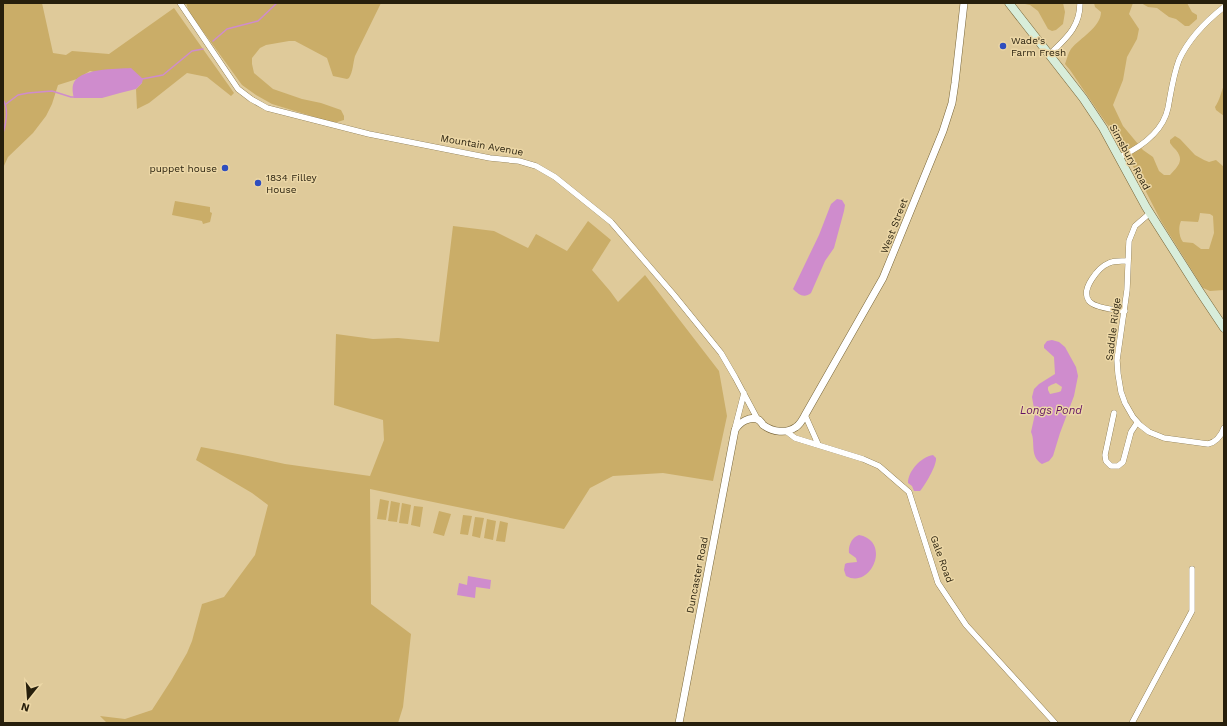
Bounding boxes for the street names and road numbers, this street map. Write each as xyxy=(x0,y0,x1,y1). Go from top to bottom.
street label: Simsbury Road xyxy=(1107,122,1153,192)
street label: Mountain Avenue xyxy=(440,132,524,158)
street label: West Street xyxy=(878,196,910,255)
street label: Saddle Ridge xyxy=(1104,297,1122,361)
street label: Gale Road xyxy=(928,534,956,584)
street label: Duncaster Road xyxy=(684,536,710,614)

